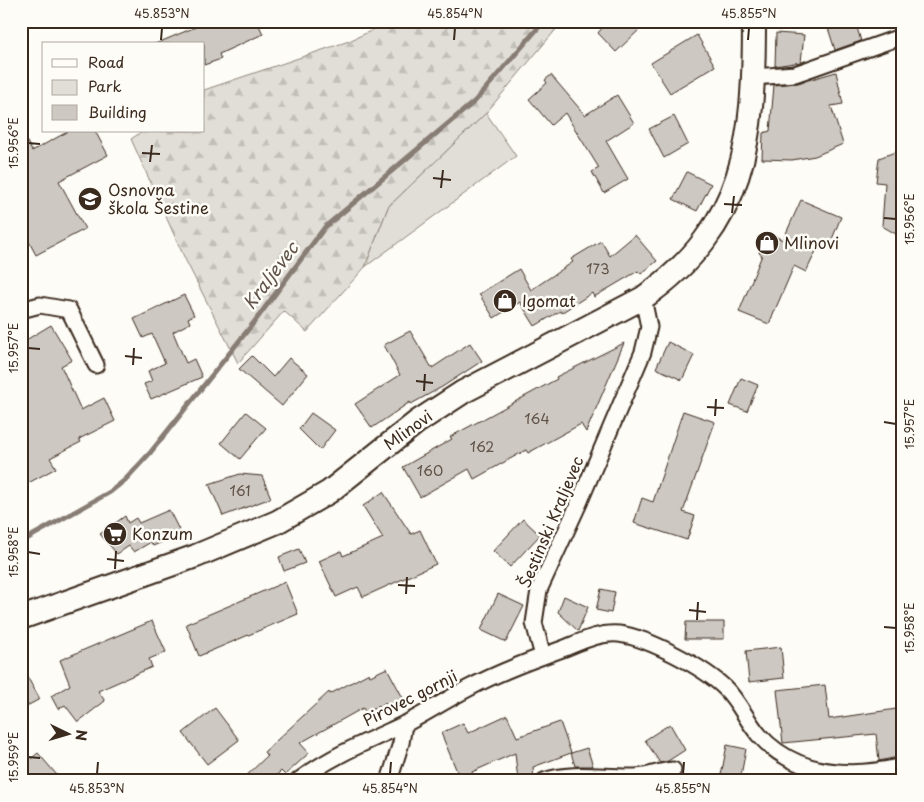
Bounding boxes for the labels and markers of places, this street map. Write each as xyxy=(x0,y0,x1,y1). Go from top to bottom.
place label: Osnovna škola Šestine xyxy=(108,177,209,219)
school or university icon: Osnovna škola Šestine xyxy=(77,186,103,212)
shop icon: Mlinovi xyxy=(754,230,780,256)
place label: Mlinovi xyxy=(784,230,839,254)
shop icon: Igomat xyxy=(492,288,518,314)
place label: Igomat xyxy=(522,288,576,312)
supermarket icon: Konzum xyxy=(102,521,128,547)
place label: Konzum xyxy=(132,521,193,545)

